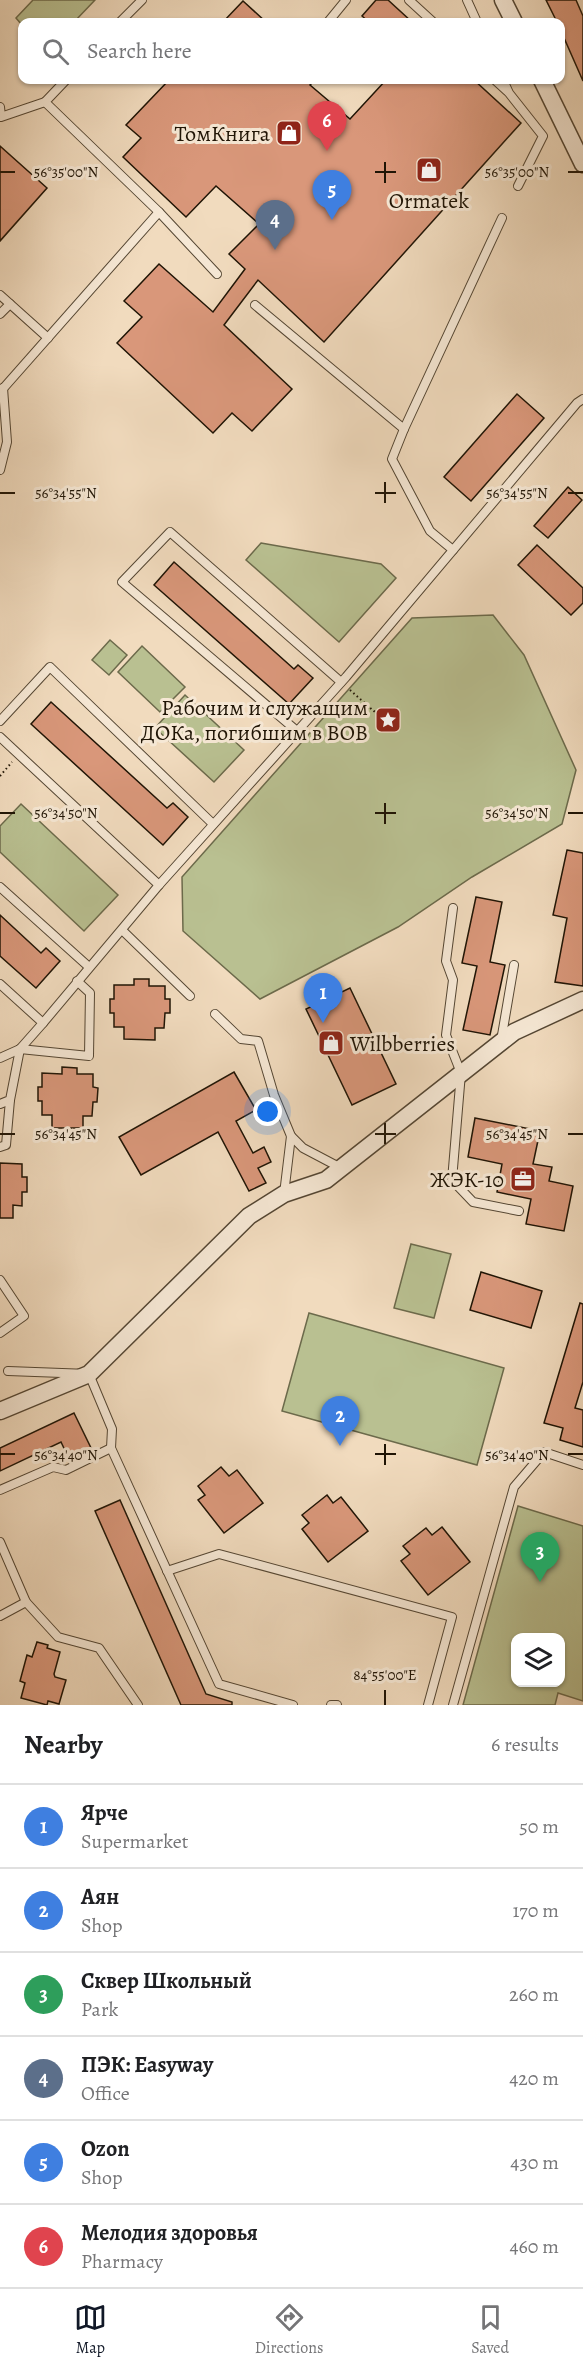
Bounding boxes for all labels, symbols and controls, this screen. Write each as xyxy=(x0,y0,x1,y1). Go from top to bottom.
search box xyxy=(18,18,565,84)
icon: search xyxy=(39,35,72,68)
text: Search here xyxy=(87,36,192,66)
pin: 6 xyxy=(308,102,346,151)
shop icon: ТомКнига xyxy=(274,118,304,148)
place label: ТомКнига xyxy=(174,119,271,149)
shop icon: Ormatek xyxy=(414,155,444,185)
text: 56°35'00"N xyxy=(34,162,98,182)
text: 56°35'00"N xyxy=(485,162,549,182)
pin: 5 xyxy=(312,170,352,220)
place label: Ormatek xyxy=(389,186,469,216)
pin: 4 xyxy=(256,200,294,250)
text: 56°34'55"N xyxy=(35,483,97,503)
text: 56°34'55"N xyxy=(486,483,548,503)
place label: Рабочим и служащим ДОКа, погибшим в ВОВ xyxy=(141,693,368,748)
place icon: Рабочим и служащим ДОКа, погибшим в ВОВ xyxy=(373,705,403,735)
text: 56°34'50"N xyxy=(34,803,98,823)
text: 56°34'50"N xyxy=(485,803,549,823)
pin: 1 xyxy=(304,974,342,1023)
shop icon: Wilbberries xyxy=(316,1028,346,1058)
place label: Wilbberries xyxy=(349,1029,455,1059)
your location xyxy=(253,1097,282,1126)
text: 56°34'45"N xyxy=(35,1124,97,1144)
text: 56°34'45"N xyxy=(486,1124,548,1144)
office icon: ЖЭК-10 xyxy=(508,1164,538,1194)
place label: ЖЭК-10 xyxy=(430,1165,504,1195)
pin: 2 xyxy=(320,1396,360,1446)
text: 56°34'40"N xyxy=(34,1445,98,1465)
text: 56°34'40"N xyxy=(485,1445,549,1465)
pin: 3 xyxy=(520,1532,560,1582)
map controls xyxy=(511,1633,565,1687)
button: layers xyxy=(511,1633,565,1687)
text: 84°55'00"E xyxy=(353,1665,417,1685)
text: Nearby xyxy=(24,1727,103,1762)
text: 6 results xyxy=(491,1731,559,1758)
text: Ярче xyxy=(81,1798,128,1828)
text: 1 xyxy=(40,1813,47,1840)
text: 50 m xyxy=(519,1813,559,1840)
text: Supermarket xyxy=(81,1828,188,1855)
text: Аян xyxy=(81,1882,119,1912)
text: 2 xyxy=(39,1897,48,1924)
text: 170 m xyxy=(513,1897,559,1924)
text: Shop xyxy=(81,1912,123,1939)
text: Сквер Школьный xyxy=(81,1966,252,1996)
text: 3 xyxy=(39,1981,48,2008)
text: 260 m xyxy=(509,1981,559,2008)
text: Park xyxy=(81,1996,119,2023)
text: ПЭК: Easyway xyxy=(81,2050,213,2080)
text: 4 xyxy=(39,2065,48,2092)
text: 420 m xyxy=(509,2065,559,2092)
text: Office xyxy=(81,2080,130,2107)
text: Ozon xyxy=(81,2134,130,2164)
text: 5 xyxy=(39,2149,48,2176)
text: 430 m xyxy=(510,2149,559,2176)
text: Shop xyxy=(81,2164,123,2191)
text: Мелодия здоровья xyxy=(81,2218,258,2248)
text: 6 xyxy=(39,2233,48,2260)
text: 460 m xyxy=(509,2233,559,2260)
text: Pharmacy xyxy=(81,2248,163,2275)
tab: Map xyxy=(74,2301,107,2359)
tab: Directions xyxy=(255,2301,323,2359)
tab: Saved xyxy=(471,2301,509,2359)

